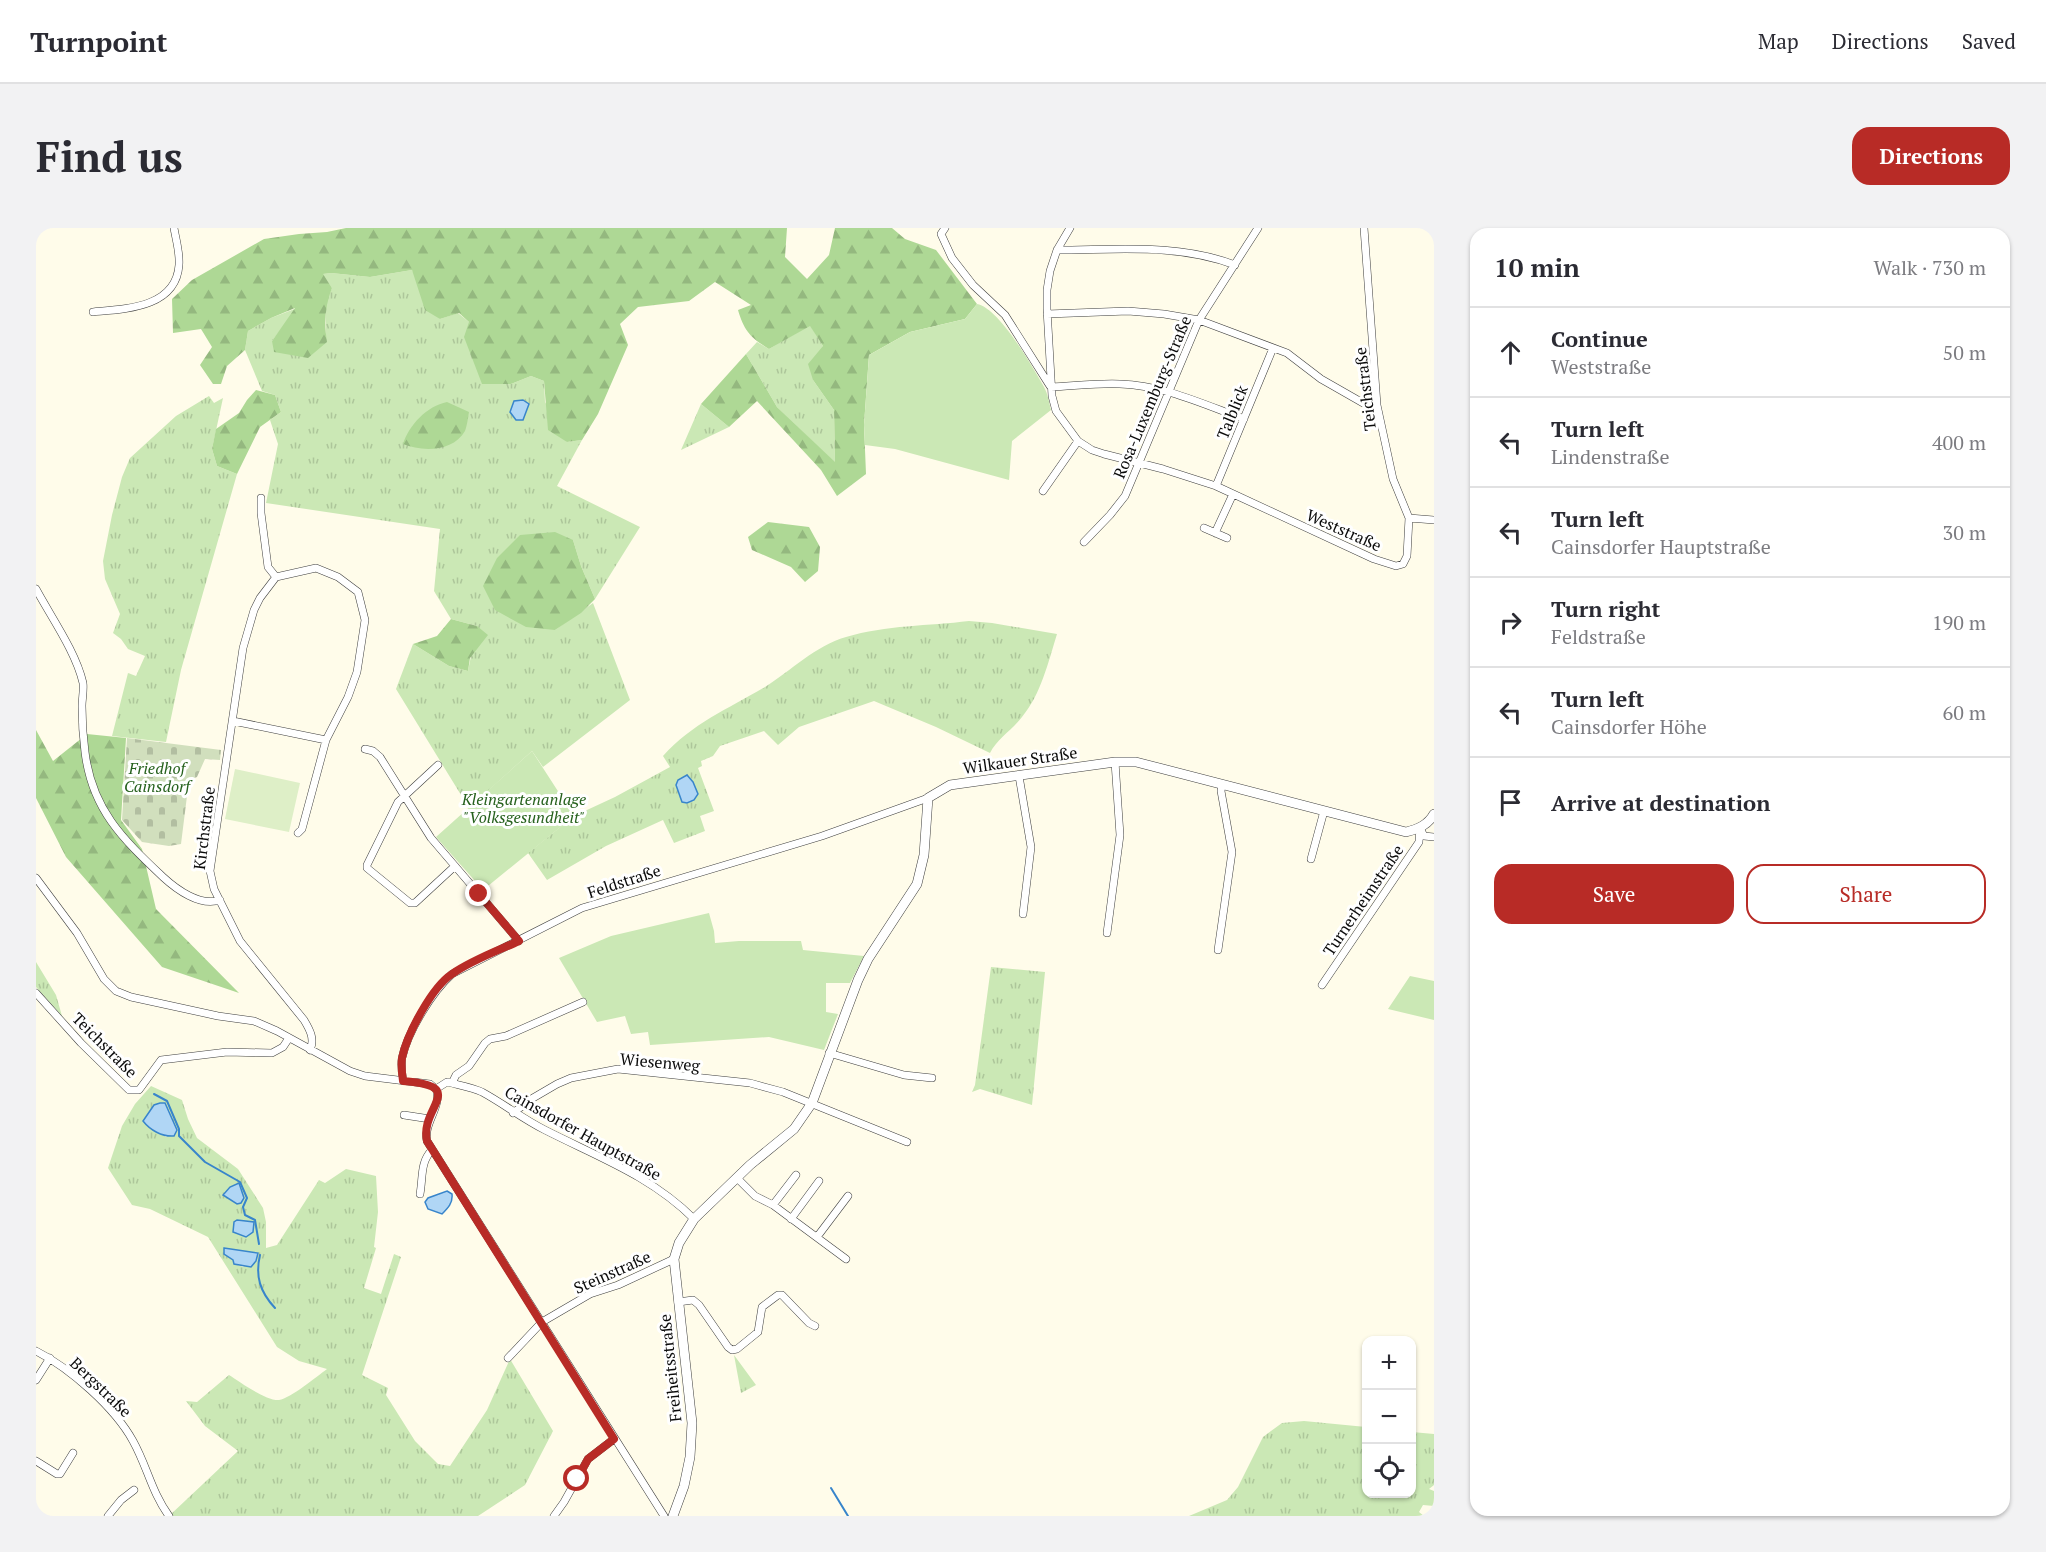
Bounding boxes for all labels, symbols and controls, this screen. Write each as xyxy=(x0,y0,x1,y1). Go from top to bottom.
text: Turnpoint xyxy=(30,23,168,60)
text: Map xyxy=(1758,27,1799,55)
text: Directions xyxy=(1832,27,1929,55)
text: Saved xyxy=(1962,27,2016,55)
button: Directions xyxy=(1852,127,2010,185)
text: Find us xyxy=(36,128,183,184)
text: 10 min xyxy=(1494,250,1580,284)
text: Walk · 730 m xyxy=(1874,254,1986,281)
street label: Rosa-Luxemburg-Straße xyxy=(1108,312,1196,482)
text: Continue xyxy=(1551,324,1648,353)
icon: ahead xyxy=(1494,336,1527,369)
text: 50 m xyxy=(1943,339,1986,366)
street label: Teichstraße xyxy=(1349,346,1381,432)
text: Weststraße xyxy=(1551,353,1651,380)
street label: Talblick xyxy=(1211,381,1253,442)
text: Turn left xyxy=(1551,414,1644,443)
icon: left xyxy=(1494,426,1527,459)
text: 400 m xyxy=(1932,429,1986,456)
text: Lindenstraße xyxy=(1551,443,1670,470)
street label: Weststraße xyxy=(1303,504,1385,556)
text: Turn left xyxy=(1551,504,1644,533)
icon: left xyxy=(1494,516,1527,549)
text: 30 m xyxy=(1943,519,1986,546)
text: Cainsdorfer Hauptstraße xyxy=(1551,533,1771,560)
text: Turn right xyxy=(1551,594,1660,623)
icon: right xyxy=(1494,606,1527,639)
text: 190 m xyxy=(1932,609,1986,636)
text: Feldstraße xyxy=(1551,623,1646,650)
text: Turn left xyxy=(1551,684,1644,713)
icon: left xyxy=(1494,696,1527,729)
text: 60 m xyxy=(1943,699,1986,726)
text: Cainsdorfer Höhe xyxy=(1551,713,1707,740)
street label: Wilkauer Straße xyxy=(961,741,1079,779)
park label: Friedhof Cainsdorf xyxy=(124,757,193,797)
street label: Kirchstraße xyxy=(188,785,220,871)
icon: arrive xyxy=(1494,786,1527,819)
park label: Kleingartenanlage "Volksgesundheit" xyxy=(461,788,586,828)
text: Arrive at destination xyxy=(1551,788,1770,817)
street label: Turnerheimstraße xyxy=(1318,840,1408,960)
street label: Feldstraße xyxy=(585,859,663,903)
button: Save xyxy=(1494,864,1734,924)
button: Share xyxy=(1746,864,1986,924)
route end xyxy=(465,880,491,906)
street label: Teichstraße xyxy=(68,1008,142,1082)
street label: Wiesenweg xyxy=(619,1048,701,1077)
street label: Cainsdorfer Hauptstraße xyxy=(501,1081,665,1185)
street label: Steinstraße xyxy=(570,1245,654,1299)
street label: Freiheitsstraße xyxy=(653,1313,687,1423)
map controls xyxy=(1362,1336,1416,1498)
button: + xyxy=(1362,1336,1416,1390)
street label: Bergstraße xyxy=(65,1352,137,1422)
button: − xyxy=(1362,1390,1416,1444)
button: locate xyxy=(1362,1444,1416,1498)
route start xyxy=(563,1465,589,1491)

